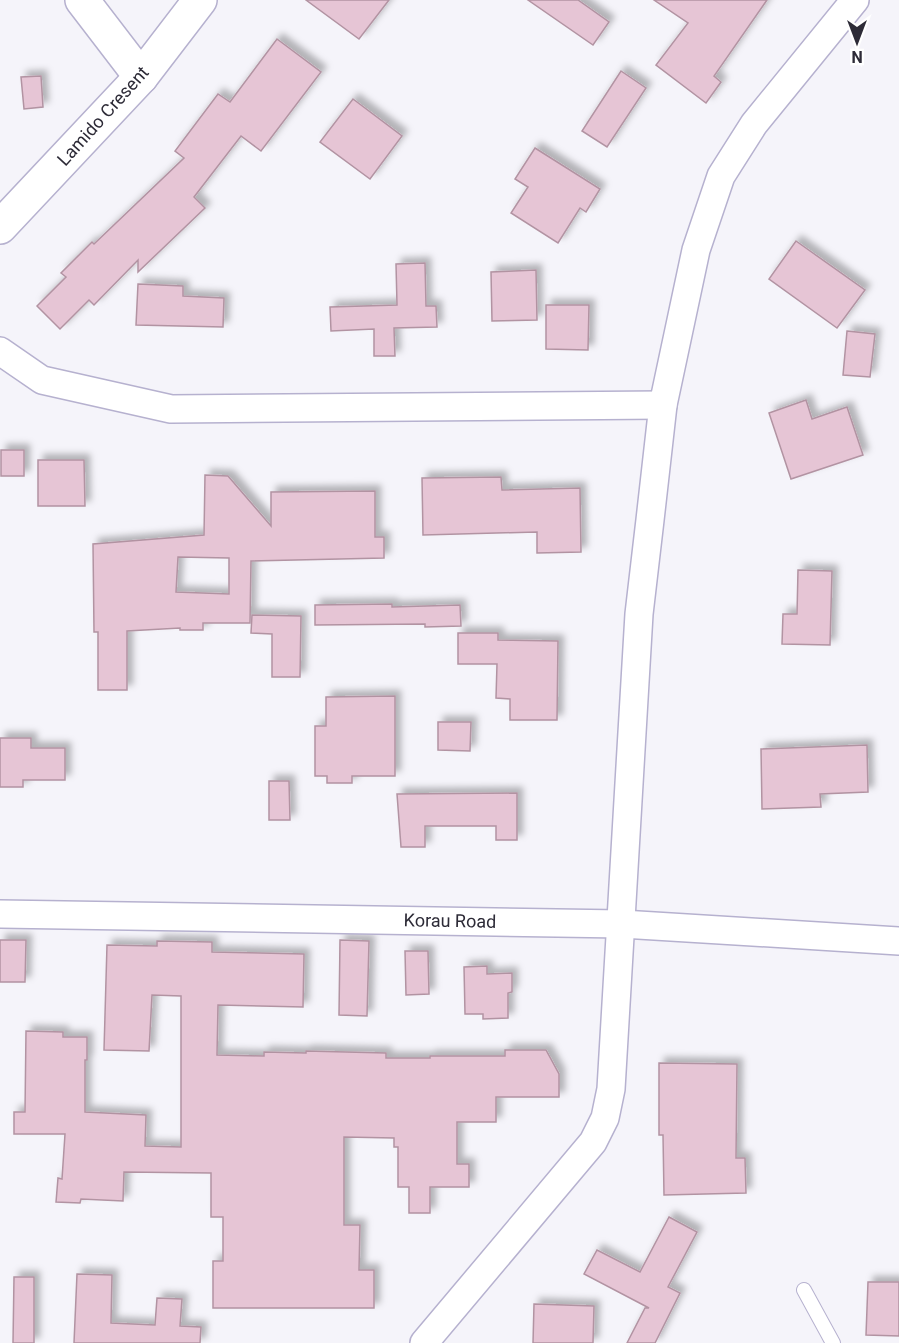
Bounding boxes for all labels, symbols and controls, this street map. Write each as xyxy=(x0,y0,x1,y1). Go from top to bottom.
north arrow xyxy=(827,12,887,72)
text: N xyxy=(851,47,863,66)
street label: Lamido Cresent xyxy=(53,62,153,170)
street label: Korau Road xyxy=(404,909,496,932)

